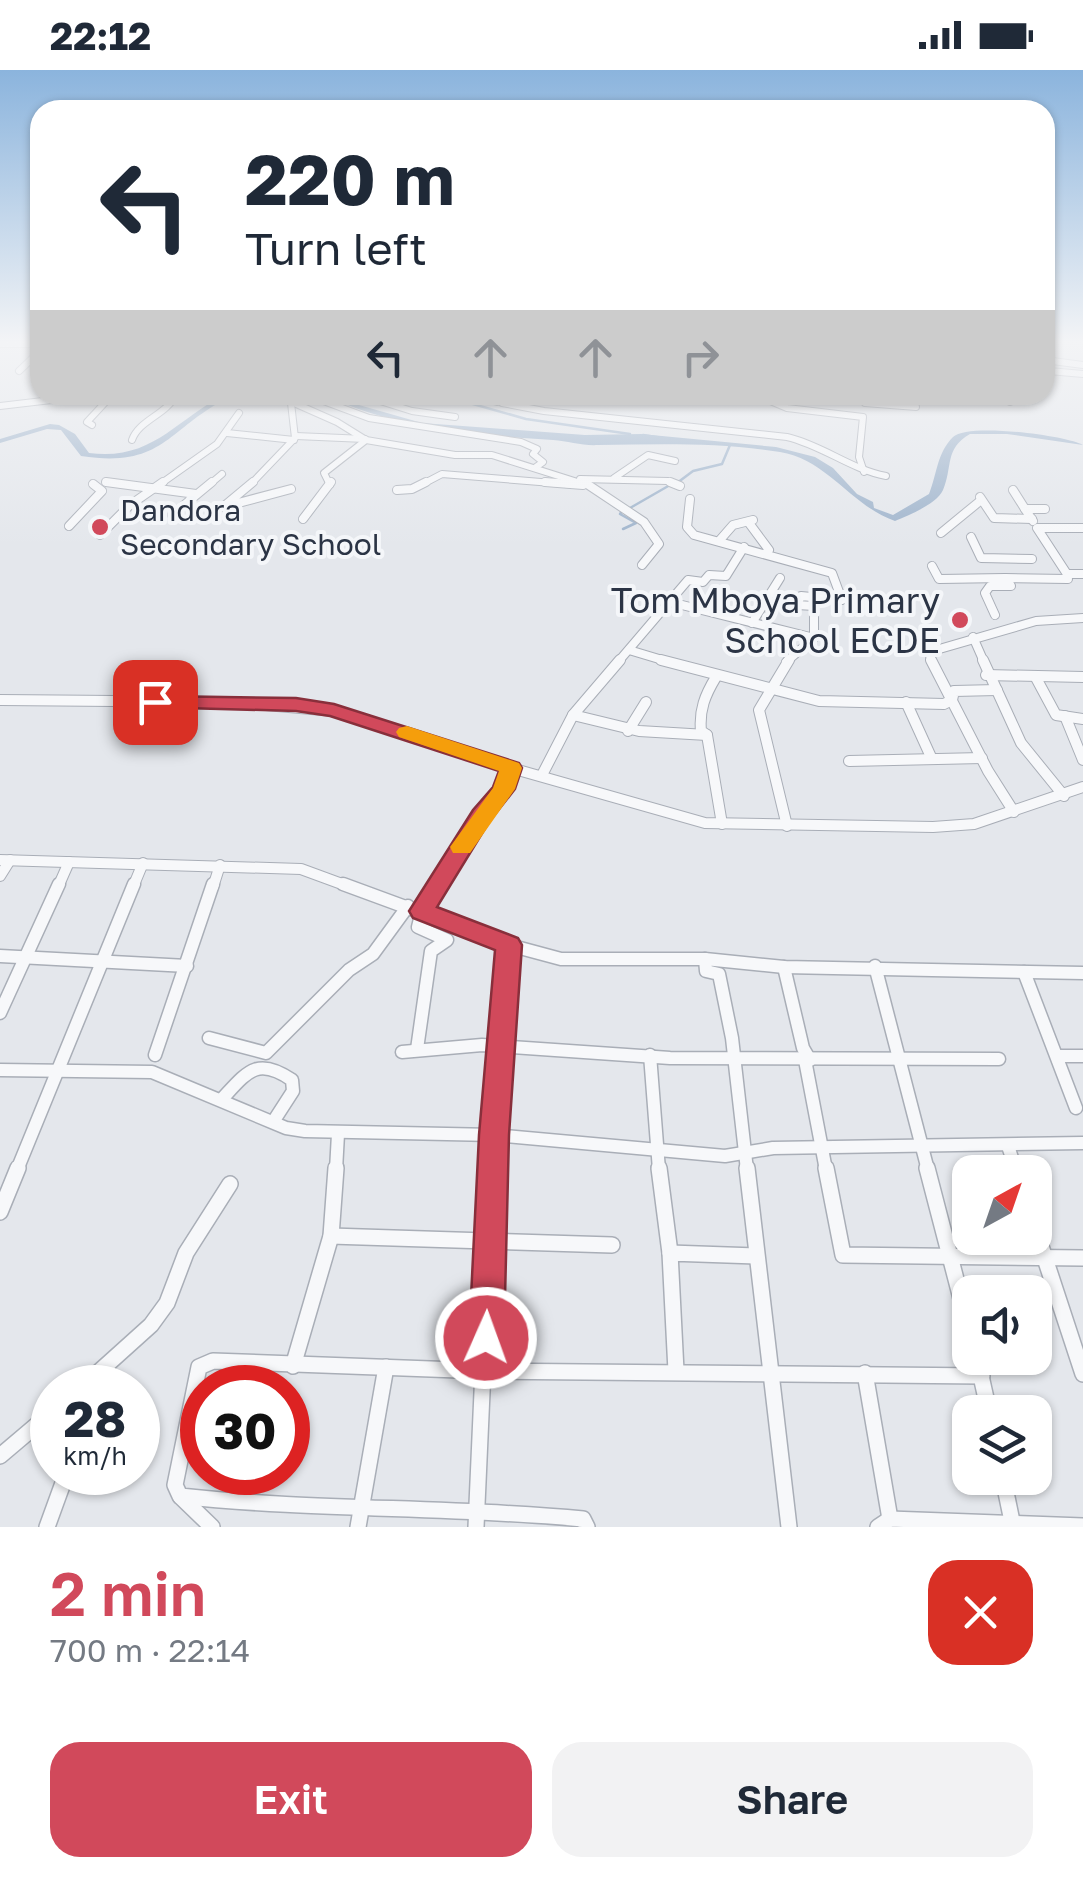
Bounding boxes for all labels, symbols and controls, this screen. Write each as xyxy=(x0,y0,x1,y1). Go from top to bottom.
text: 22:12 xyxy=(50,13,151,58)
text: 220 m xyxy=(245,136,455,220)
icon: left xyxy=(80,140,210,270)
text: Turn left xyxy=(245,221,427,275)
icon: left xyxy=(358,330,413,385)
icon: ahead xyxy=(463,330,518,385)
icon: ahead xyxy=(568,330,623,385)
icon: right xyxy=(673,330,728,385)
place label: Dandora Secondary School xyxy=(120,492,381,562)
marker: Dandora Secondary School xyxy=(89,516,111,538)
place label: Tom Mboya Primary School ECDE xyxy=(611,579,940,661)
marker: Tom Mboya Primary School ECDE xyxy=(949,609,971,631)
pin xyxy=(113,660,198,745)
icon: arrive xyxy=(128,675,183,730)
north arrow xyxy=(952,1155,1052,1255)
map controls xyxy=(952,1155,1052,1495)
button: sound xyxy=(952,1275,1052,1375)
position arrow xyxy=(434,1286,538,1390)
speed limit sign: 30 xyxy=(180,1365,310,1495)
text: 28 xyxy=(64,1388,126,1448)
button: layers xyxy=(952,1395,1052,1495)
text: km/h xyxy=(63,1440,127,1471)
text: 2 min xyxy=(50,1557,206,1629)
button: close xyxy=(928,1560,1033,1665)
text: 700 m · 22:14 xyxy=(50,1631,250,1669)
button: Exit xyxy=(50,1742,532,1857)
button: Share xyxy=(552,1742,1033,1857)

